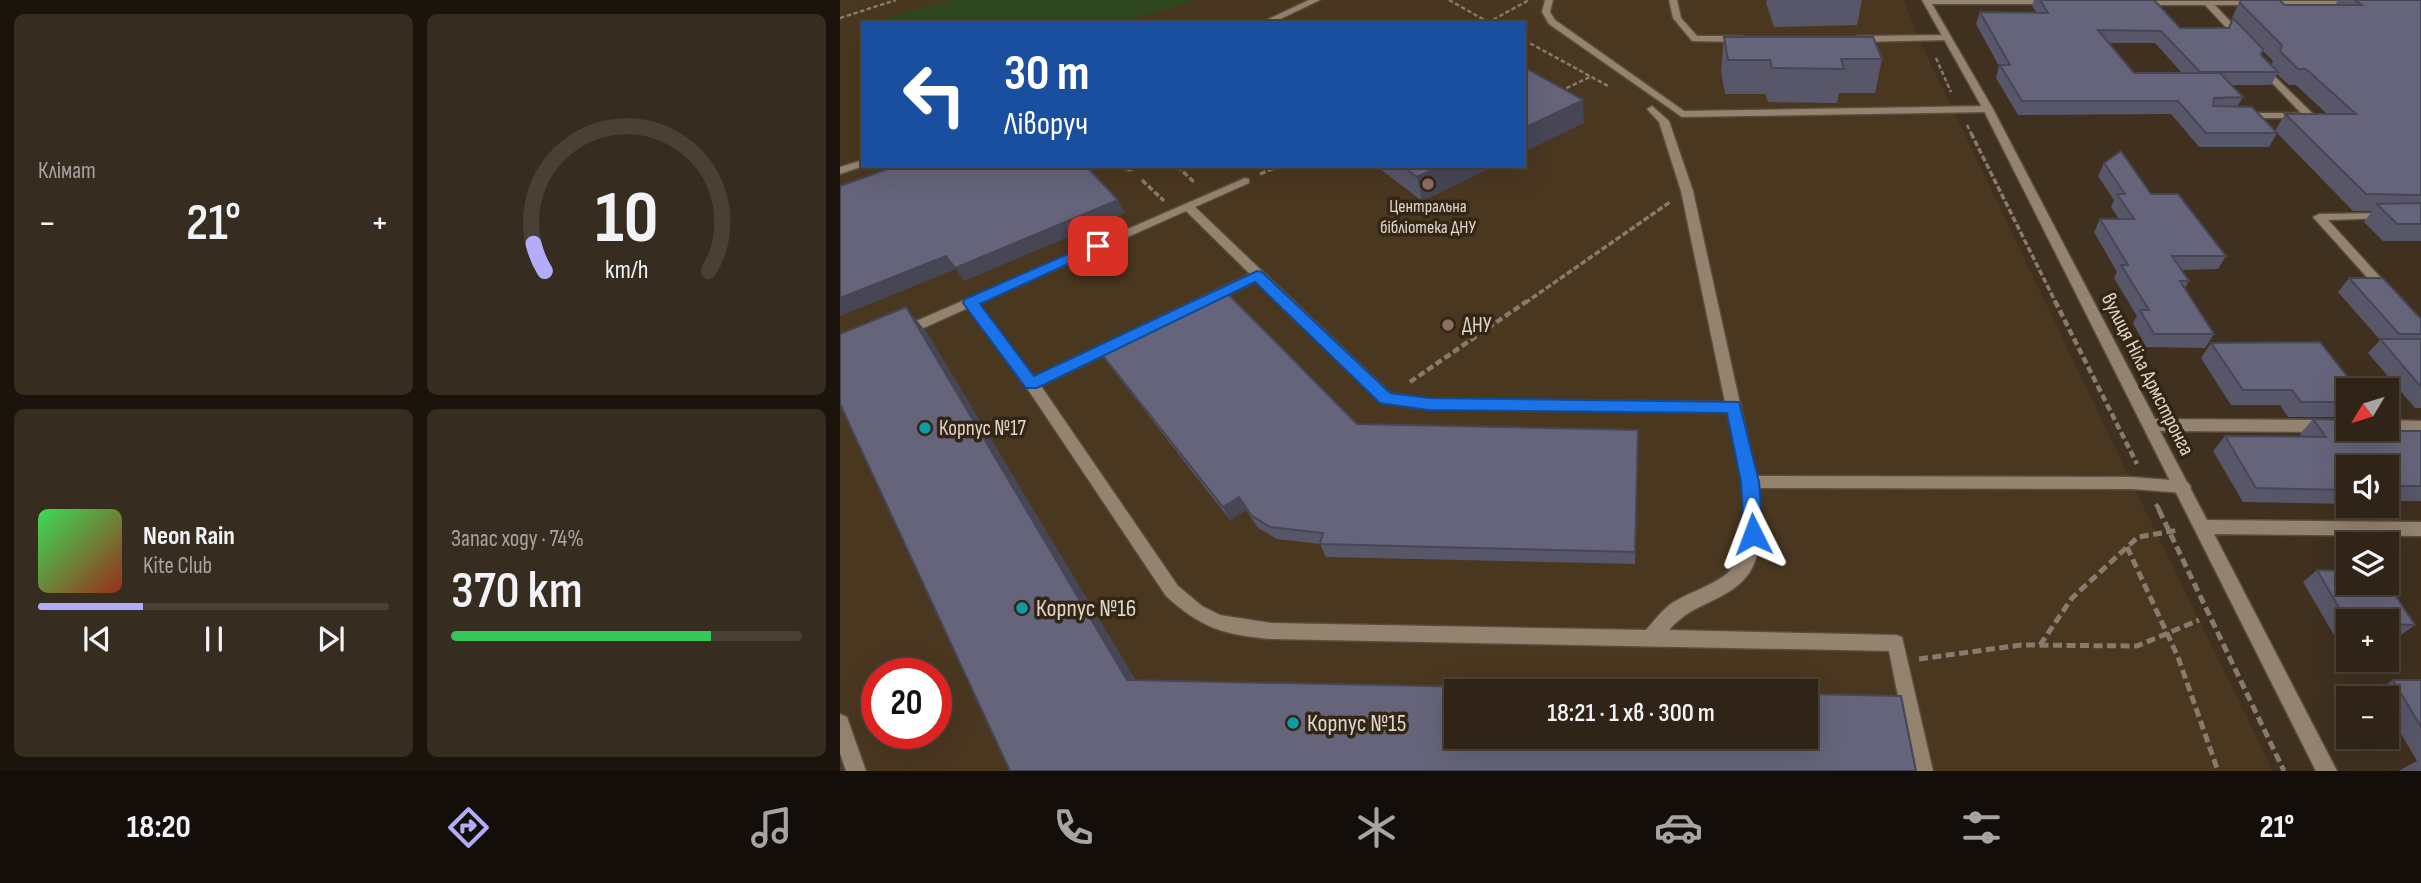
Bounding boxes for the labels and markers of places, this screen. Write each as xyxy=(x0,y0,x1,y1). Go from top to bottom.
marker: Центральна бібліотека ДНУ xyxy=(1420,176,1436,192)
place label: Центральна бібліотека ДНУ xyxy=(1380,196,1476,238)
pin xyxy=(1068,216,1128,276)
place label: ДНУ xyxy=(1462,313,1492,338)
marker: ДНУ xyxy=(1440,317,1456,333)
place label: Корпус №17 xyxy=(939,416,1026,441)
marker: Корпус №17 xyxy=(917,420,933,436)
place label: Корпус №16 xyxy=(1036,594,1136,623)
marker: Корпус №16 xyxy=(1014,600,1030,616)
place label: Корпус №15 xyxy=(1307,709,1406,738)
marker: Корпус №15 xyxy=(1285,715,1301,731)

